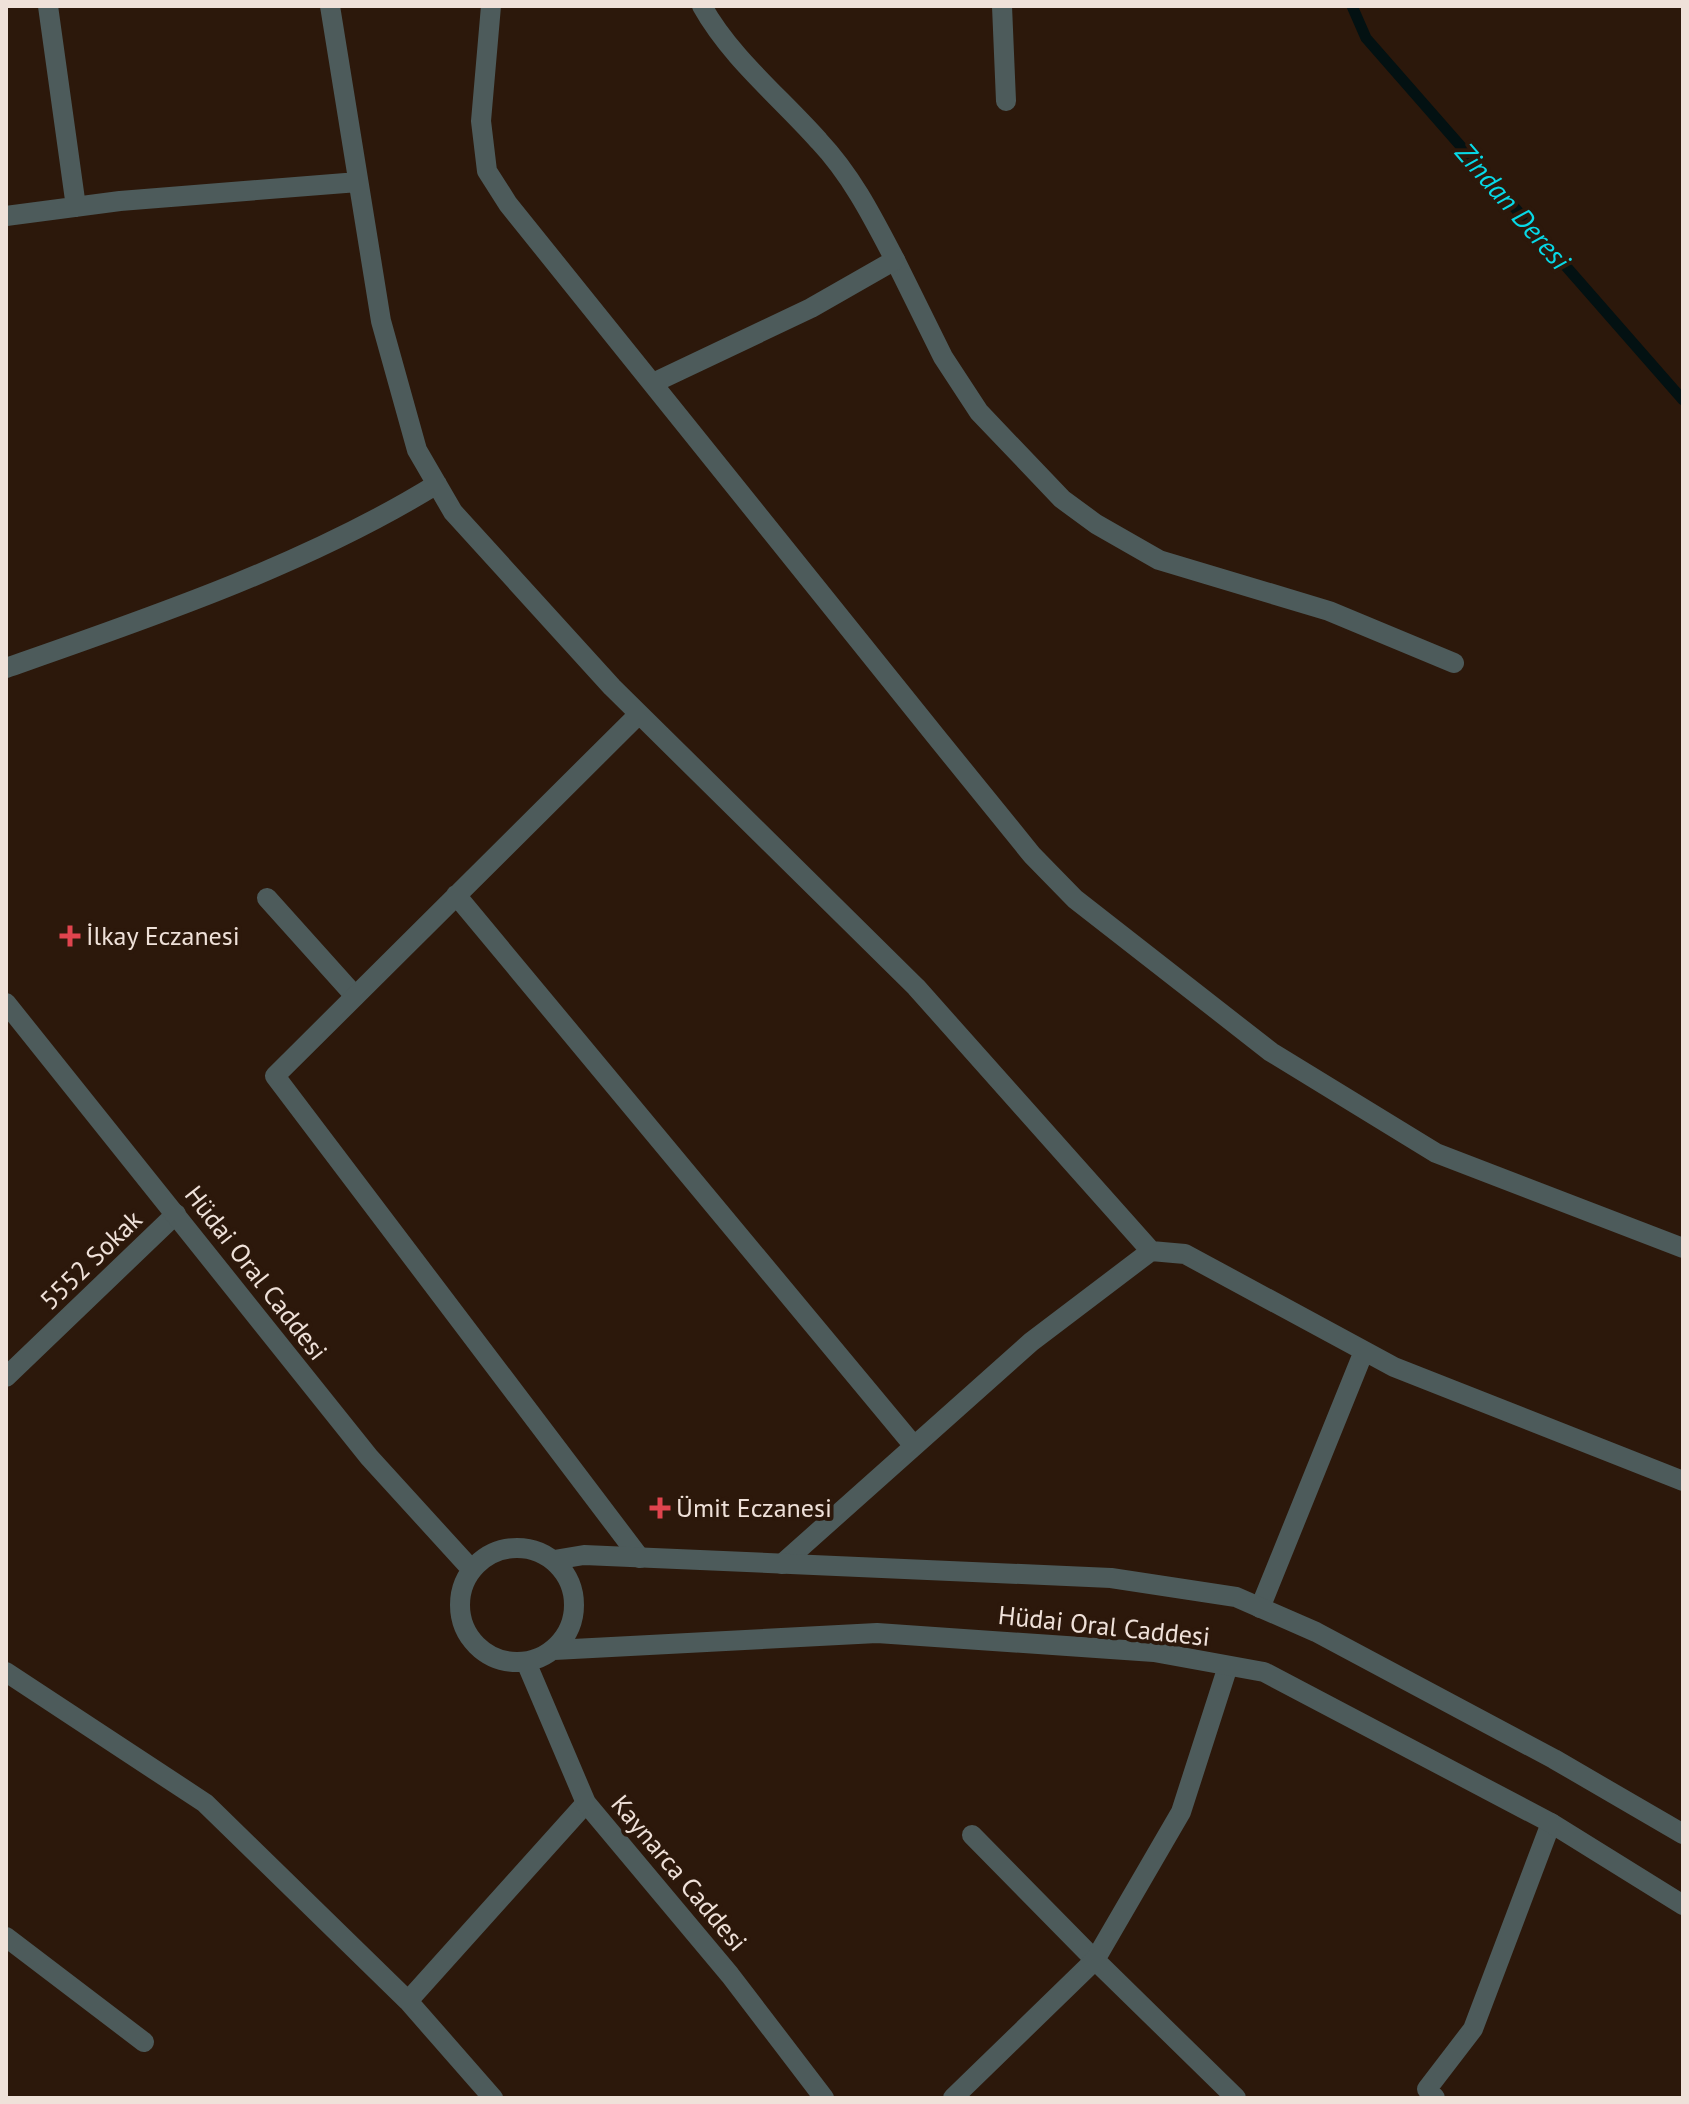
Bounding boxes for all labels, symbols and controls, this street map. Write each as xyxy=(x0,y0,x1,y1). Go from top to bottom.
water label: Zindan Deresi xyxy=(1447,133,1579,278)
place label: İlkay Eczanesi xyxy=(86,919,240,952)
marker: İlkay Eczanesi xyxy=(61,927,79,945)
street label: Hüdai Oral Caddesi xyxy=(178,1179,335,1367)
street label: 5552 Sokak xyxy=(33,1203,149,1316)
place label: Ümit Eczanesi xyxy=(676,1491,832,1524)
marker: Ümit Eczanesi xyxy=(651,1499,669,1517)
street label: Hüdai Oral Caddesi xyxy=(997,1598,1212,1653)
street label: Kaynarca Caddesi xyxy=(604,1788,754,1958)

